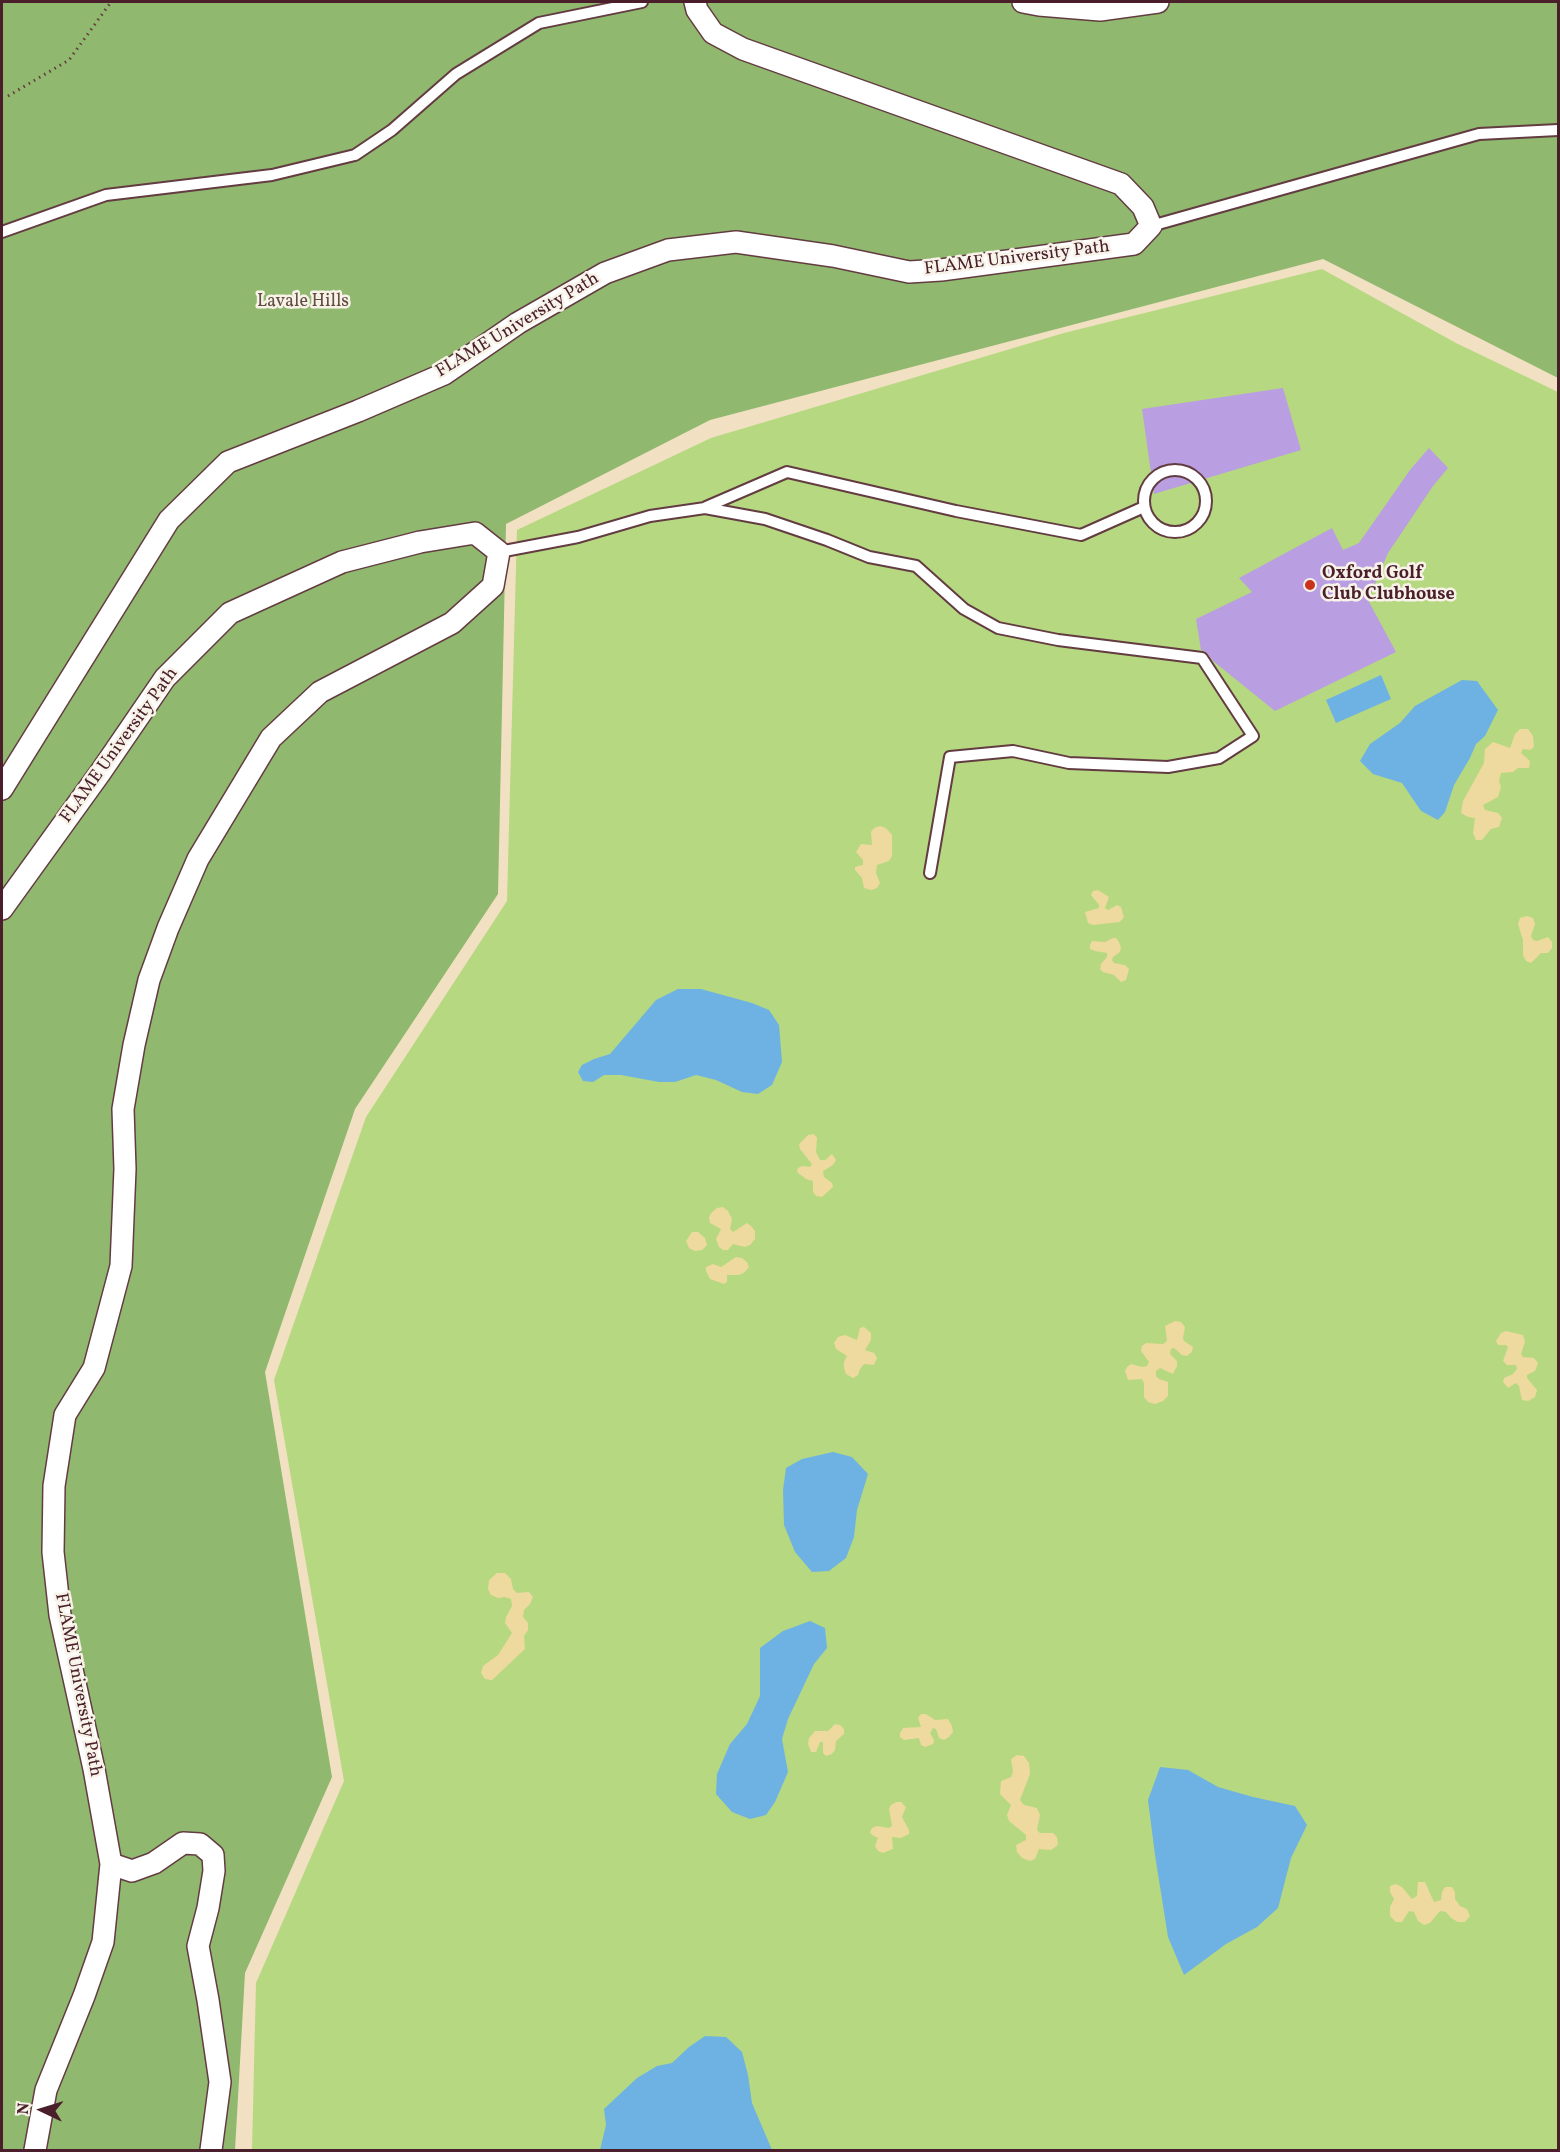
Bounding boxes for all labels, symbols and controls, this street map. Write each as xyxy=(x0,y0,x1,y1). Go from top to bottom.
street label: FLAME University Path xyxy=(923,237,1111,281)
street label: FLAME University Path xyxy=(432,269,604,383)
park label: Lavale Hills xyxy=(257,292,349,314)
place label: Oxford Golf Club Clubhouse xyxy=(1322,564,1455,606)
marker: Oxford Golf Club Clubhouse xyxy=(1303,578,1317,592)
street label: FLAME University Path xyxy=(56,664,184,828)
street label: FLAME University Path xyxy=(49,1591,105,1779)
north arrow xyxy=(12,2080,72,2140)
text: N xyxy=(13,2102,35,2115)

